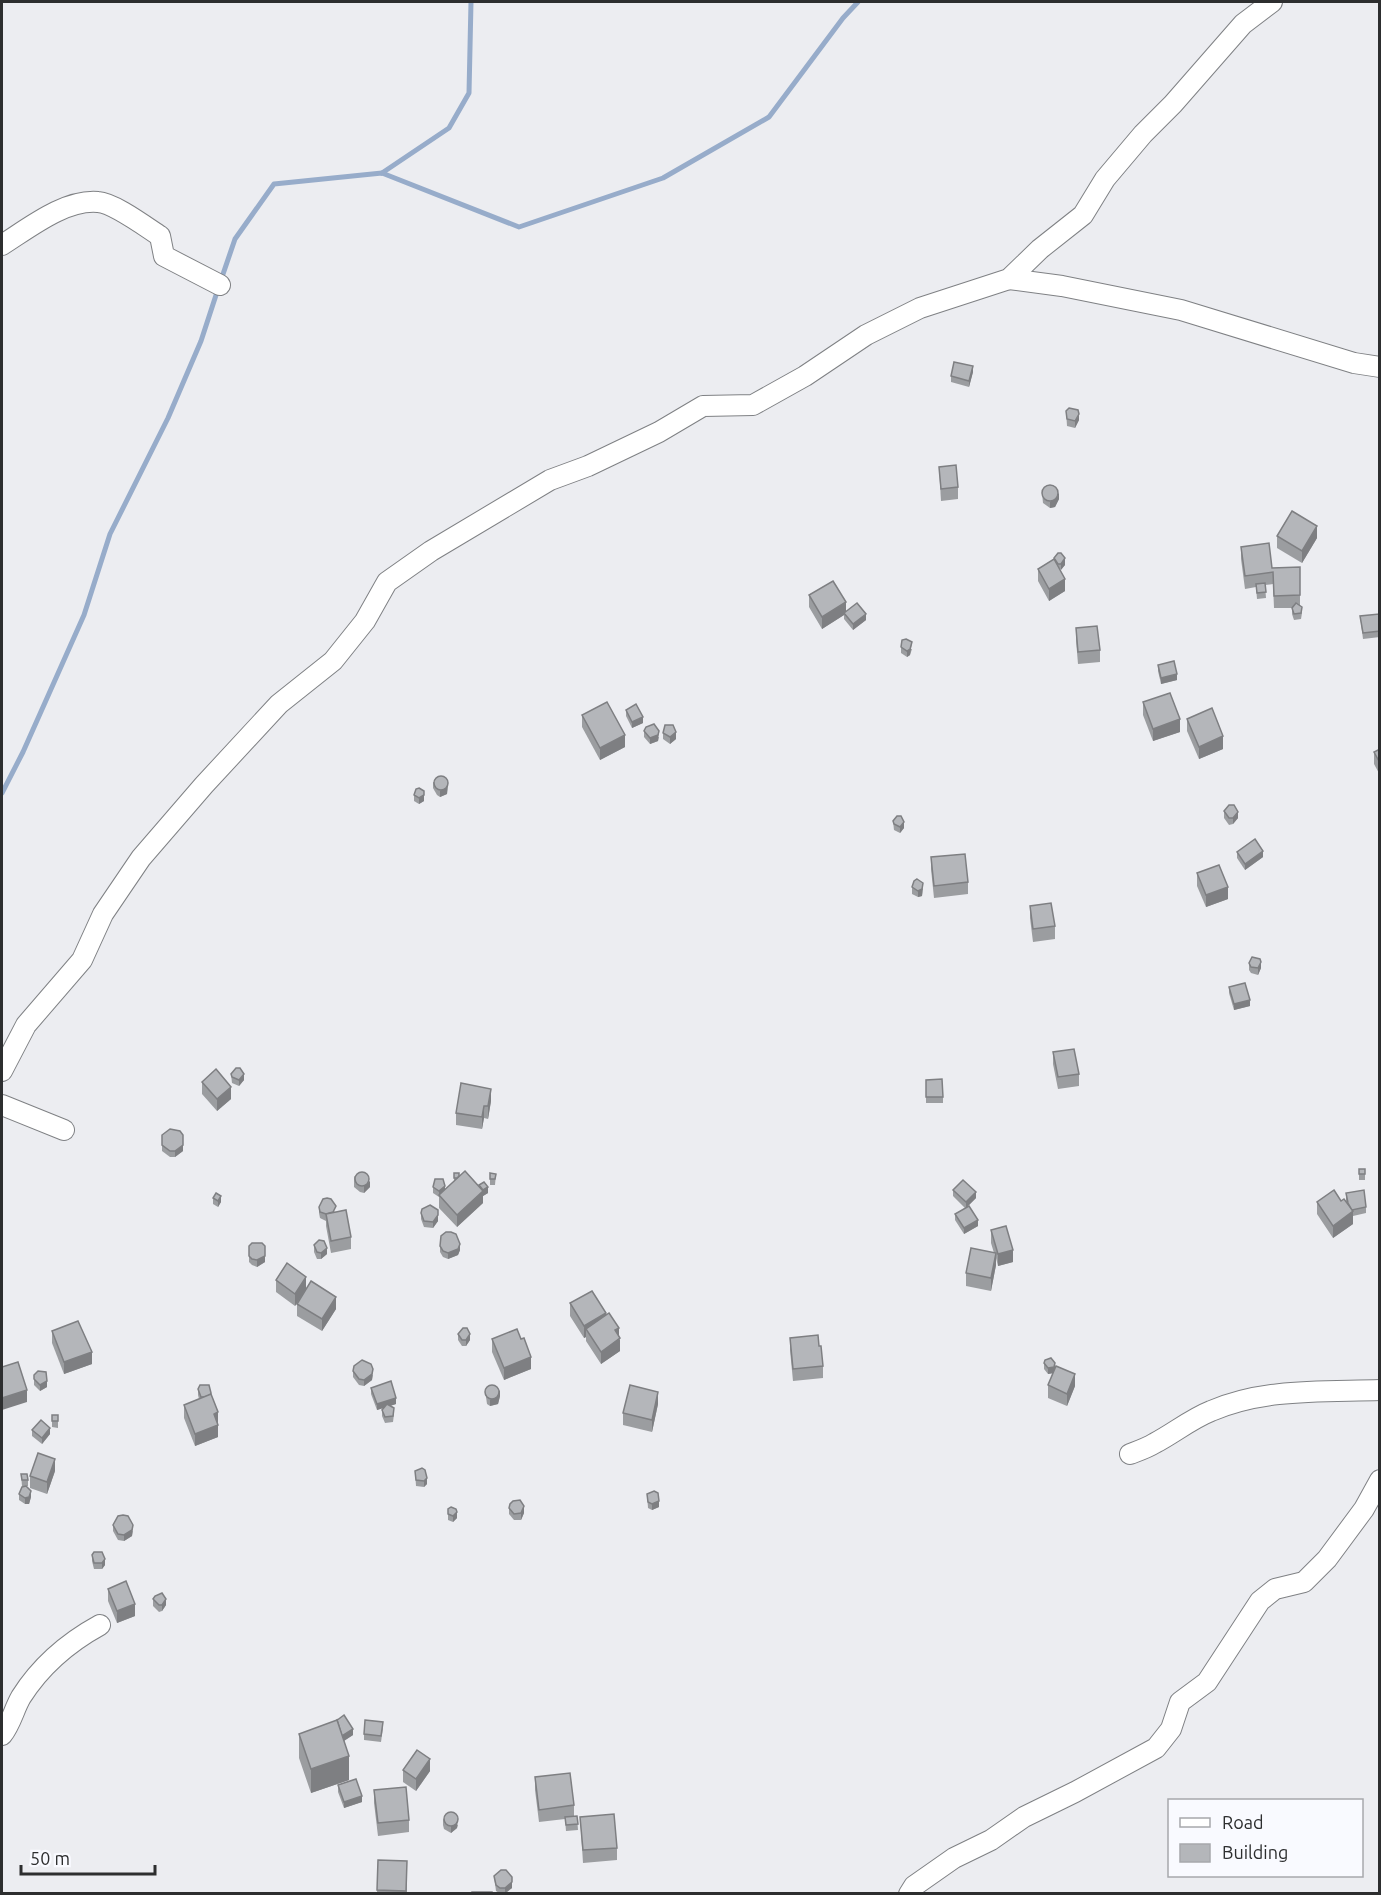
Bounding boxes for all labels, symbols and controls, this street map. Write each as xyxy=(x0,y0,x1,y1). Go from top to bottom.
legend xyxy=(1168,1799,1363,1877)
text: Road xyxy=(1222,1812,1264,1832)
scale bar xyxy=(21,1838,154,1876)
text: Building xyxy=(1222,1842,1288,1862)
text: 50 m xyxy=(30,1848,70,1868)

